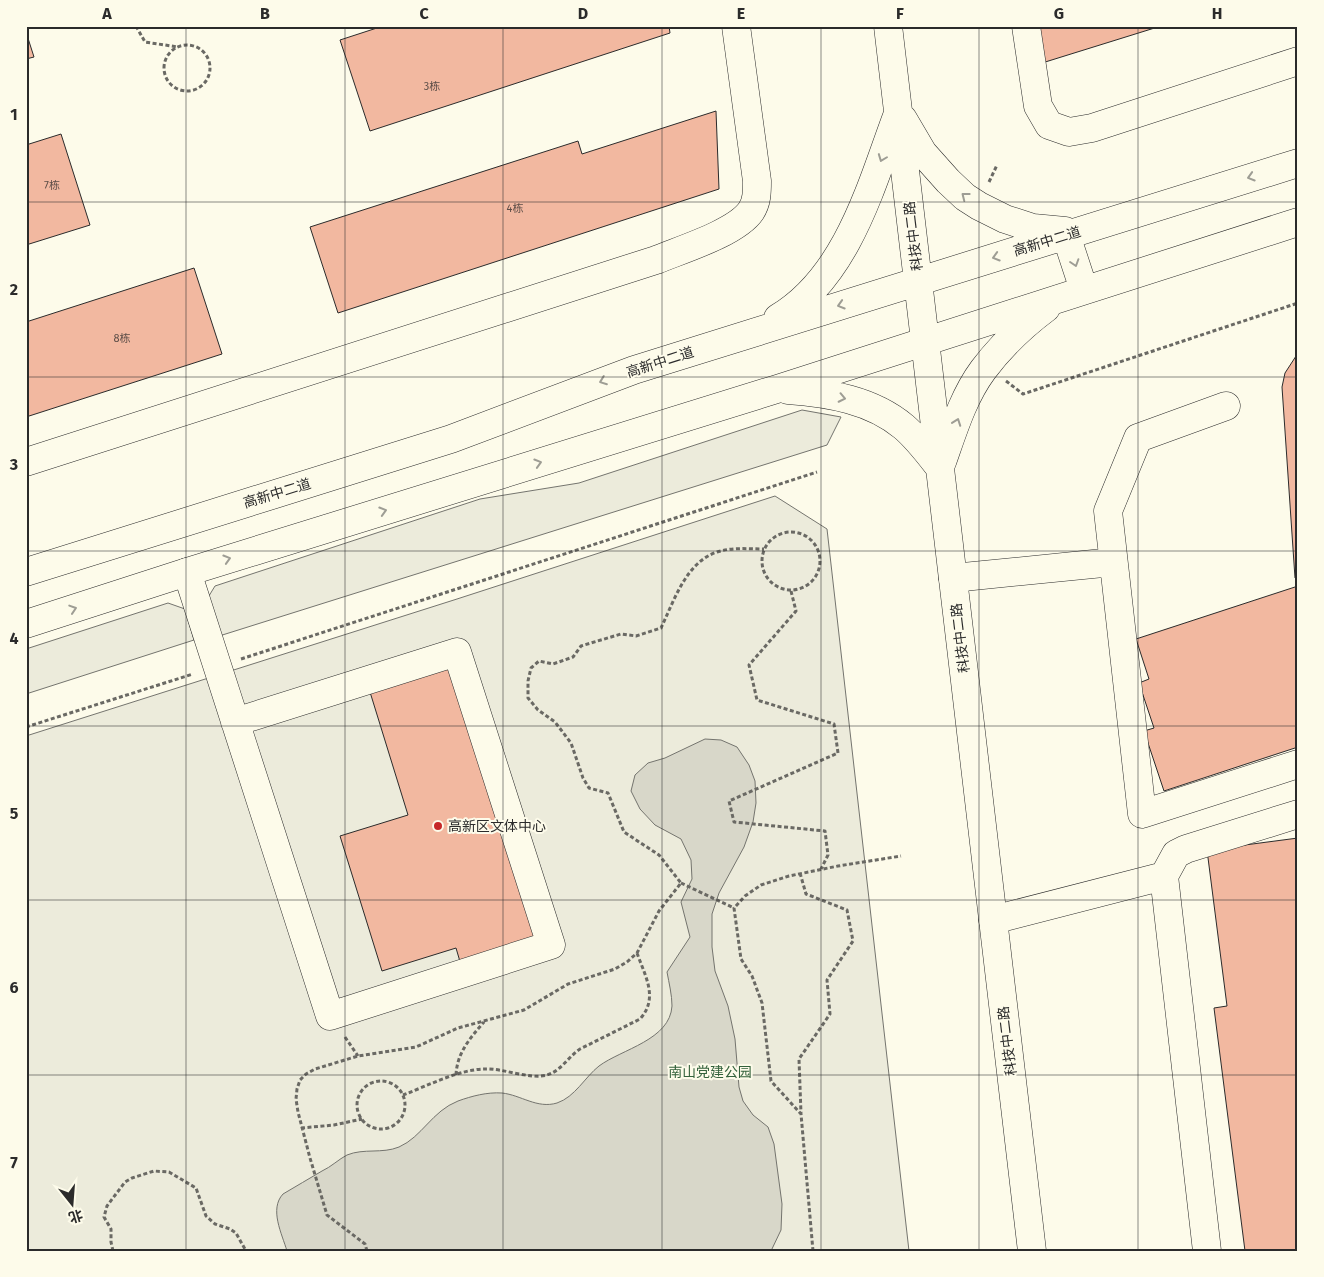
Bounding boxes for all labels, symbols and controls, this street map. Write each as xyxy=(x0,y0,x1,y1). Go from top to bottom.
text: A xyxy=(101,4,112,23)
text: B xyxy=(260,4,270,23)
text: C xyxy=(419,4,429,23)
text: D xyxy=(578,4,588,23)
text: E xyxy=(737,4,745,23)
text: F xyxy=(896,4,904,23)
text: G xyxy=(1054,4,1064,23)
text: H xyxy=(1212,4,1222,23)
house number: 3栋 xyxy=(424,80,440,93)
text: 1 xyxy=(10,105,18,124)
one-way arrow xyxy=(878,153,888,162)
one-way arrow xyxy=(1248,172,1256,182)
house number: 7栋 xyxy=(44,179,60,192)
one-way arrow xyxy=(962,194,971,202)
street label: 科技中二路 xyxy=(901,200,926,272)
house number: 4栋 xyxy=(507,202,523,215)
street label: 高新中二道 xyxy=(1011,223,1083,260)
one-way arrow xyxy=(992,251,1000,261)
one-way arrow xyxy=(1069,258,1079,266)
text: 2 xyxy=(10,280,18,299)
one-way arrow xyxy=(837,300,845,310)
house number: 8栋 xyxy=(113,332,131,345)
street label: 高新中二道 xyxy=(624,344,696,381)
one-way arrow xyxy=(599,375,607,385)
one-way arrow xyxy=(838,392,847,402)
one-way arrow xyxy=(951,418,961,427)
text: 3 xyxy=(9,455,18,474)
one-way arrow xyxy=(533,459,542,469)
street label: 高新中二道 xyxy=(241,475,313,512)
one-way arrow xyxy=(378,507,386,517)
one-way arrow xyxy=(223,555,231,565)
street label: 科技中二路 xyxy=(948,602,973,674)
one-way arrow xyxy=(68,605,76,615)
text: 4 xyxy=(9,629,19,648)
text: 5 xyxy=(10,804,19,823)
place label: 高新区文体中心 xyxy=(448,818,546,835)
marker: 高新区文体中心 xyxy=(432,820,444,832)
text: 6 xyxy=(9,978,19,997)
street label: 科技中二路 xyxy=(995,1005,1020,1077)
park label: 南山党建公园 xyxy=(668,1064,752,1081)
text: 7 xyxy=(10,1153,18,1172)
north arrow xyxy=(48,1180,98,1230)
text: 北 xyxy=(66,1206,85,1226)

